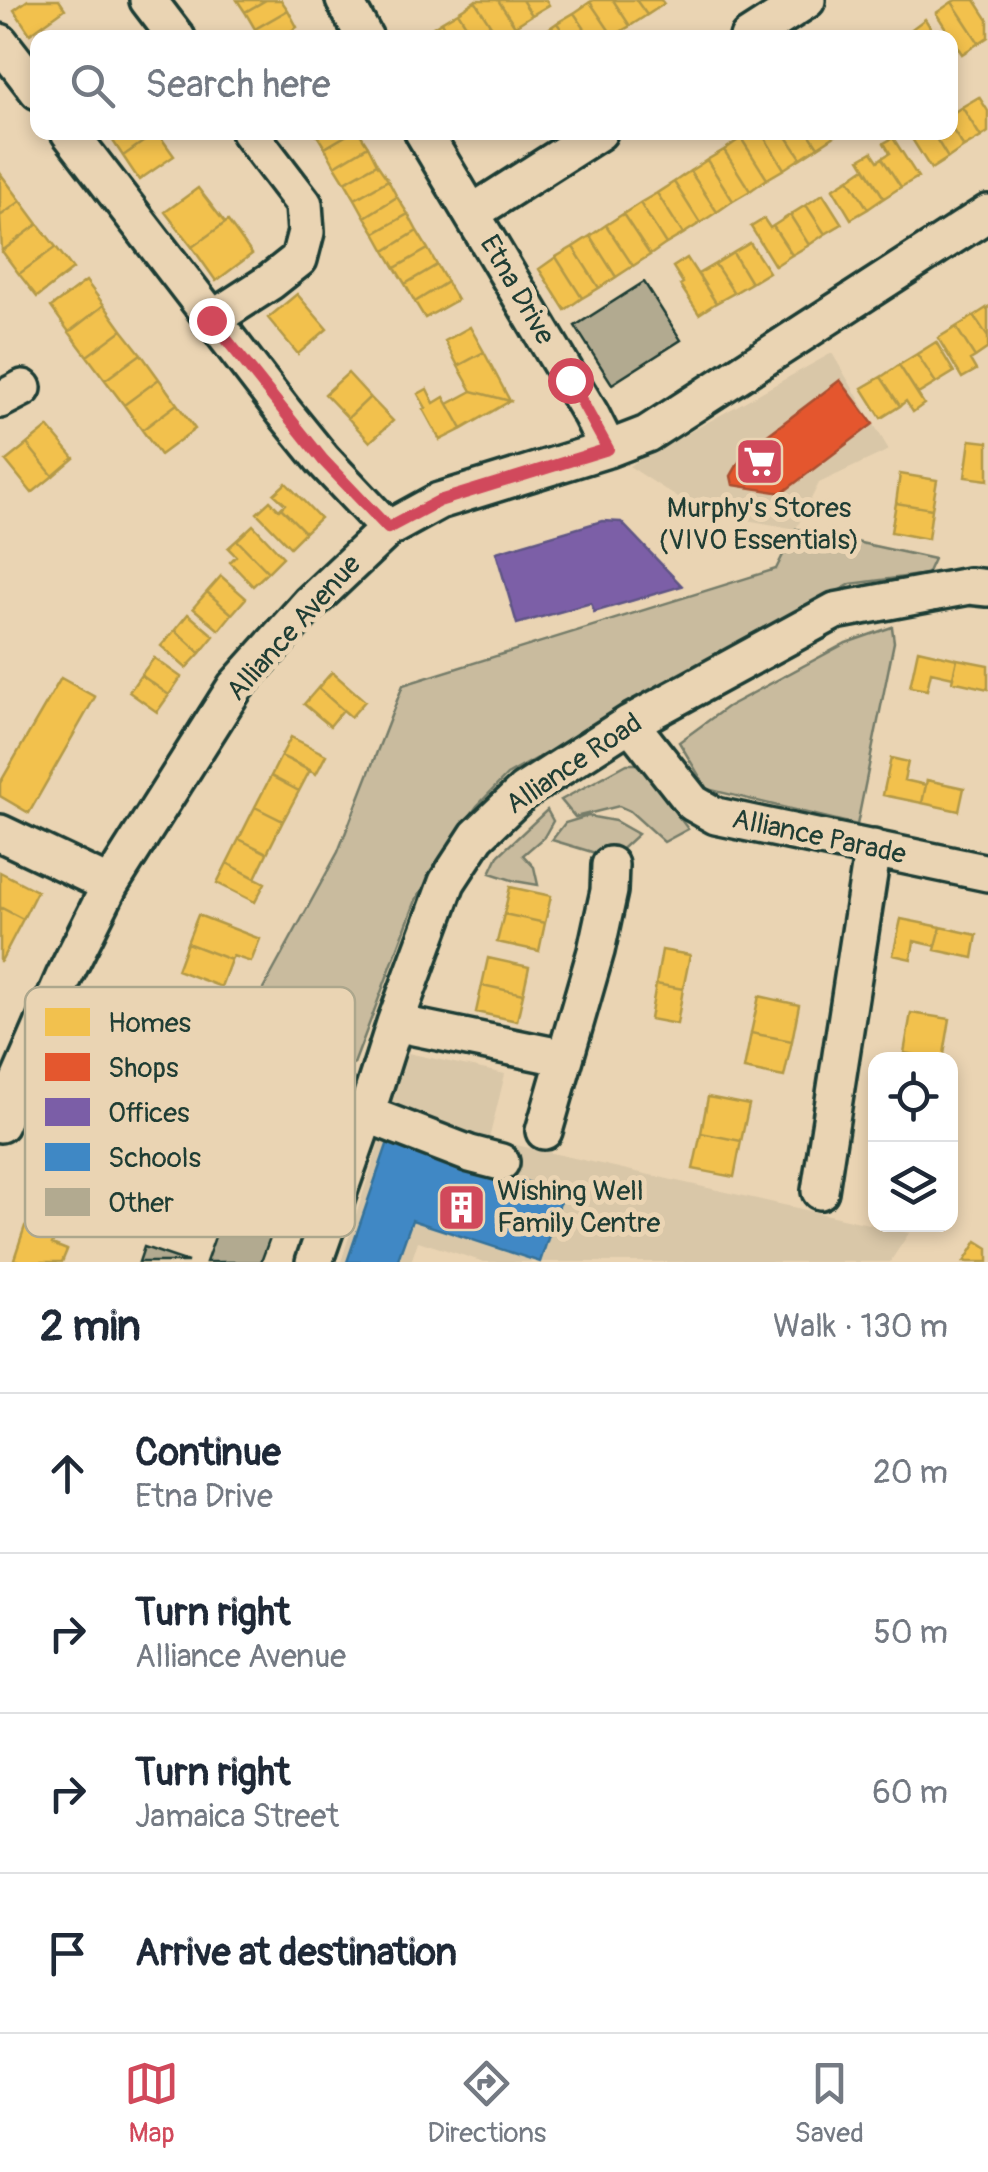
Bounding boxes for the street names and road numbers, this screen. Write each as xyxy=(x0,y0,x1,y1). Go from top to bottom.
street label: Etna Drive xyxy=(472,229,562,351)
street label: Alliance Avenue xyxy=(219,548,369,708)
street label: Alliance Road xyxy=(499,706,649,822)
street label: Alliance Parade xyxy=(729,802,909,873)

